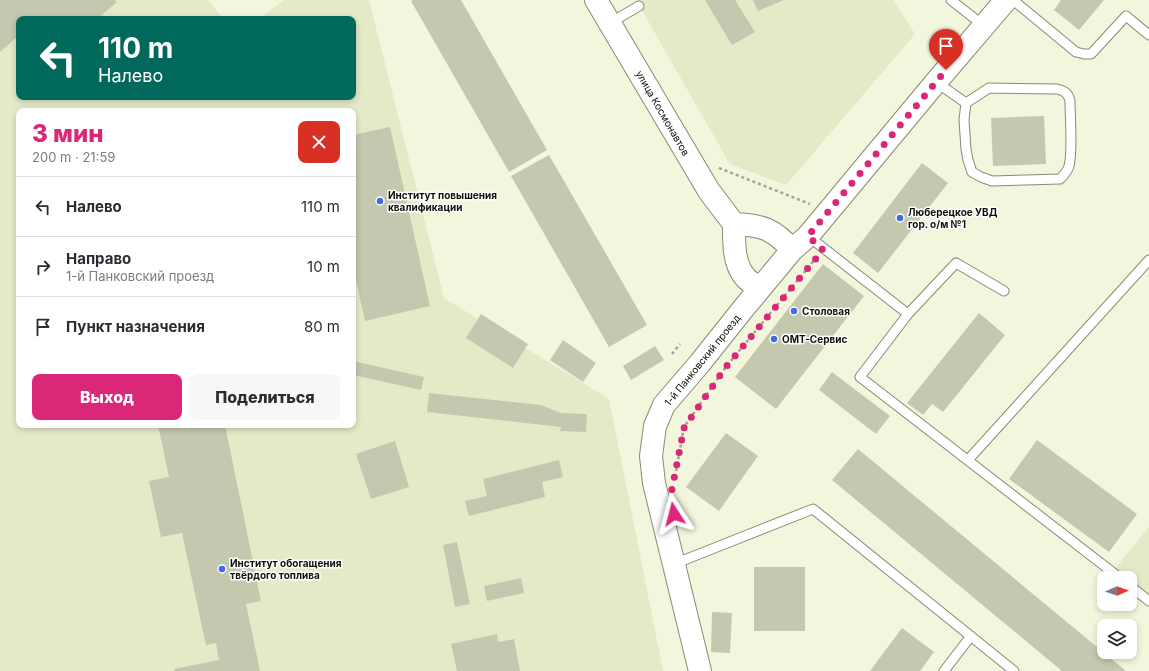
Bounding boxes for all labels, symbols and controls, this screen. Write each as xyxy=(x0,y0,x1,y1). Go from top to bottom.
pin xyxy=(929,29,963,70)
text: 110 m xyxy=(98,31,173,65)
icon: left xyxy=(32,32,84,84)
icon: arrive xyxy=(935,35,957,57)
text: Налево xyxy=(98,65,163,86)
street label: улица Космонавтов xyxy=(634,68,692,158)
text: 3 мин xyxy=(32,119,103,148)
button: close xyxy=(298,121,340,163)
text: 200 m · 21:59 xyxy=(32,149,115,165)
place label: Институт повышения квалификации xyxy=(388,189,497,213)
icon: left xyxy=(32,196,54,218)
marker: Институт повышения квалификации xyxy=(375,196,385,206)
text: Налево xyxy=(66,197,122,216)
text: 110 m xyxy=(301,197,340,216)
place label: Люберецкое УВД гор. о/м №1 xyxy=(908,206,998,230)
marker: Люберецкое УВД гор. о/м №1 xyxy=(895,213,905,223)
text: Направо xyxy=(66,249,131,268)
icon: right xyxy=(32,256,54,278)
text: 10 m xyxy=(307,257,340,276)
text: 1-й Панковский проезд xyxy=(66,268,214,284)
place label: Столовая xyxy=(802,305,850,317)
marker: Столовая xyxy=(789,306,799,316)
street label: 1-й Панковский проезд xyxy=(661,312,743,408)
icon: arrive xyxy=(32,316,54,338)
text: Пункт назначения xyxy=(66,317,205,336)
text: 80 m xyxy=(304,317,340,336)
place label: ОМТ-Сервис xyxy=(782,333,848,345)
marker: ОМТ-Сервис xyxy=(769,334,779,344)
button: Выход xyxy=(32,374,182,420)
button: Поделиться xyxy=(190,374,340,420)
position arrow xyxy=(653,493,695,535)
place label: Институт обогащения твёрдого топлива xyxy=(230,557,342,581)
marker: Институт обогащения твёрдого топлива xyxy=(217,564,227,574)
north arrow xyxy=(1097,571,1137,611)
map controls xyxy=(1097,571,1137,659)
button: layers xyxy=(1097,619,1137,659)

